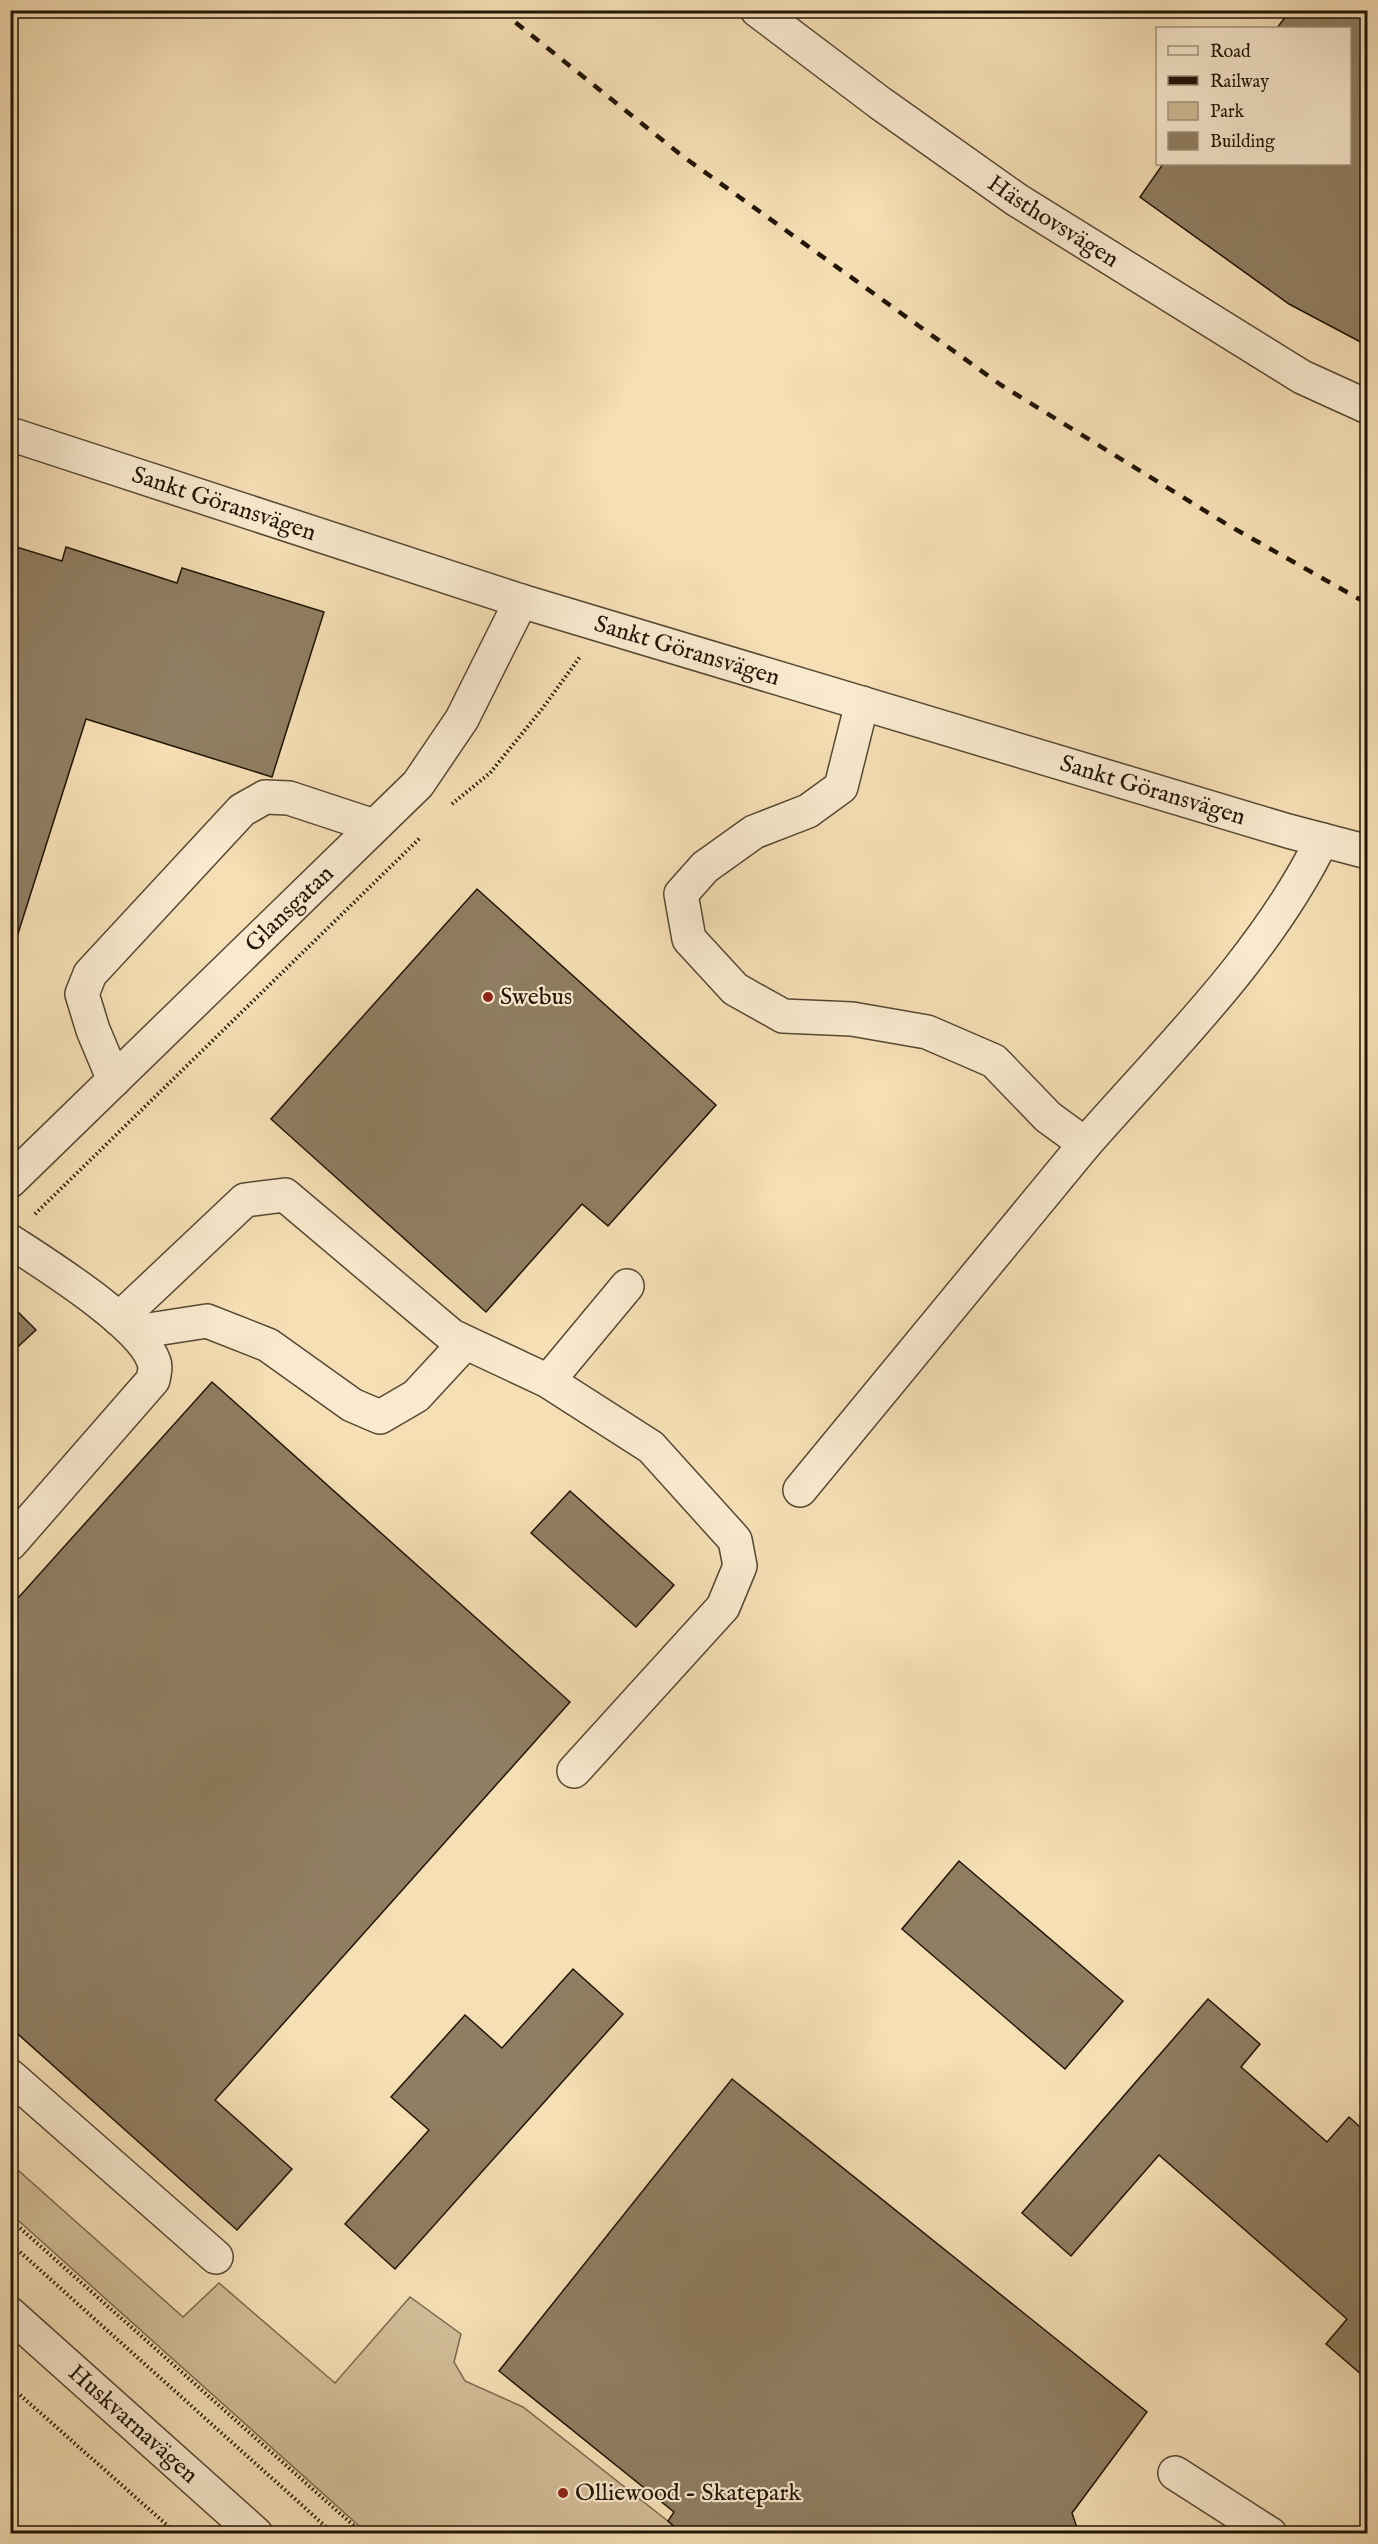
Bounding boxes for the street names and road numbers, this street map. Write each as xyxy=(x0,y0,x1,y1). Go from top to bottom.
street label: Hästhovsvägen xyxy=(981,168,1125,275)
street label: Sankt Göransvägen xyxy=(128,459,320,549)
street label: Sankt Göransvägen xyxy=(591,608,784,693)
street label: Sankt Göransvägen xyxy=(1056,748,1249,833)
street label: Glansgatan xyxy=(239,859,341,959)
street label: Huskvarnavägen xyxy=(61,2358,205,2490)

